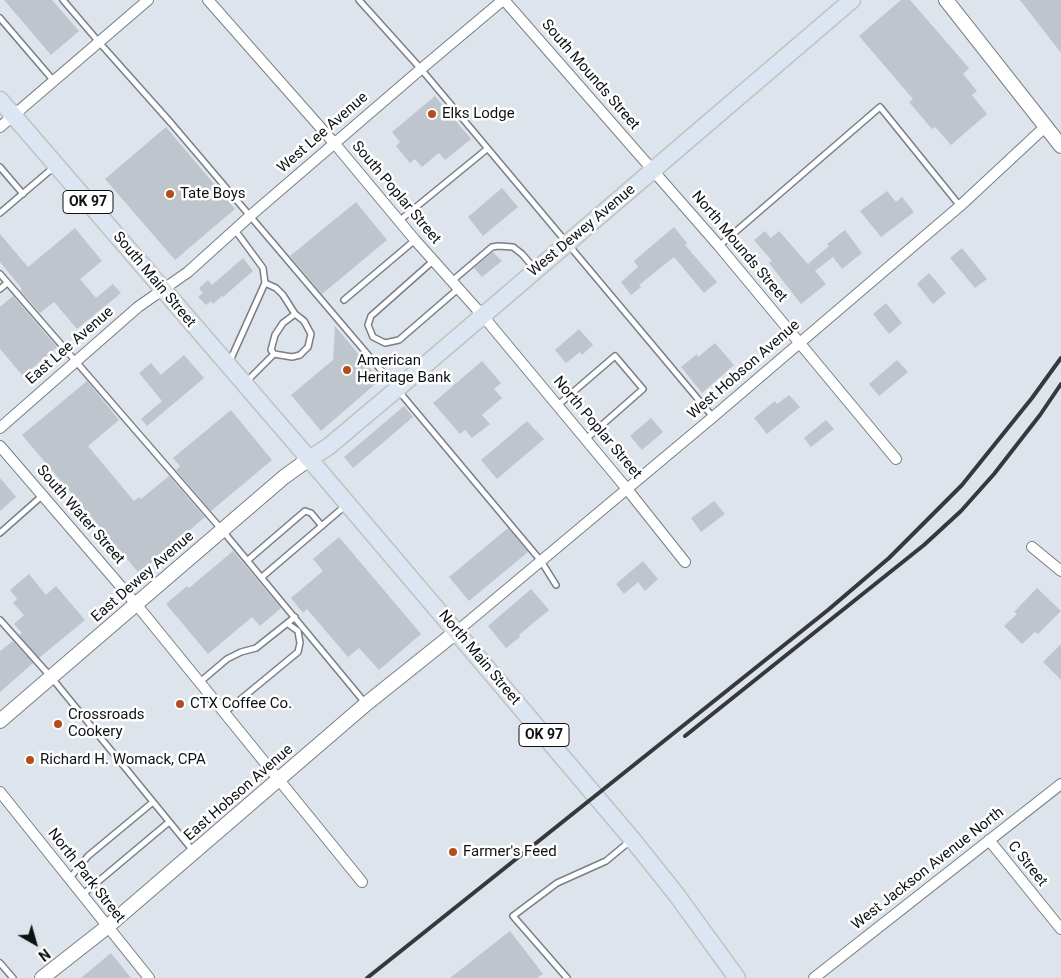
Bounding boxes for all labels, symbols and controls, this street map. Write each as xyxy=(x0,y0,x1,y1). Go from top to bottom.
street label: South Mounds Street xyxy=(537,16,643,134)
street label: West Lee Avenue xyxy=(274,89,372,177)
place label: Elks Lodge xyxy=(442,105,515,123)
marker: Elks Lodge xyxy=(426,108,438,120)
street label: South Poplar Street xyxy=(348,138,444,248)
street label: West Dewey Avenue xyxy=(525,181,639,281)
place label: Tate Boys xyxy=(180,185,245,203)
marker: Tate Boys xyxy=(164,188,176,200)
street label: North Mounds Street xyxy=(687,188,791,306)
road number: OK 97 xyxy=(63,190,113,213)
street label: South Main Street xyxy=(109,229,199,331)
street label: East Lee Avenue xyxy=(23,303,117,389)
street label: West Hobson Avenue xyxy=(684,316,804,424)
place label: American Heritage Bank xyxy=(357,352,451,387)
marker: American Heritage Bank xyxy=(341,364,353,376)
street label: North Poplar Street xyxy=(549,373,645,483)
street label: South Water Street xyxy=(32,462,128,568)
street label: East Dewey Avenue xyxy=(88,528,198,626)
street label: North Main Street xyxy=(434,607,524,709)
place label: CTX Coffee Co. xyxy=(190,695,292,713)
marker: CTX Coffee Co. xyxy=(174,698,186,710)
place label: Crossroads Cookery xyxy=(68,706,145,741)
marker: Crossroads Cookery xyxy=(52,718,64,730)
road number: OK 97 xyxy=(519,724,569,746)
street label: East Hobson Avenue xyxy=(181,741,297,845)
place label: Richard H. Womack, CPA xyxy=(40,751,206,769)
marker: Richard H. Womack, CPA xyxy=(24,754,36,766)
street label: West Jackson Avenue North xyxy=(848,804,1008,934)
street label: North Park Street xyxy=(43,825,129,927)
street label: C Street xyxy=(1003,838,1051,890)
place label: Farmer's Feed xyxy=(463,843,557,861)
marker: Farmer's Feed xyxy=(447,846,459,858)
north arrow xyxy=(10,918,60,968)
text: N xyxy=(35,945,53,964)

